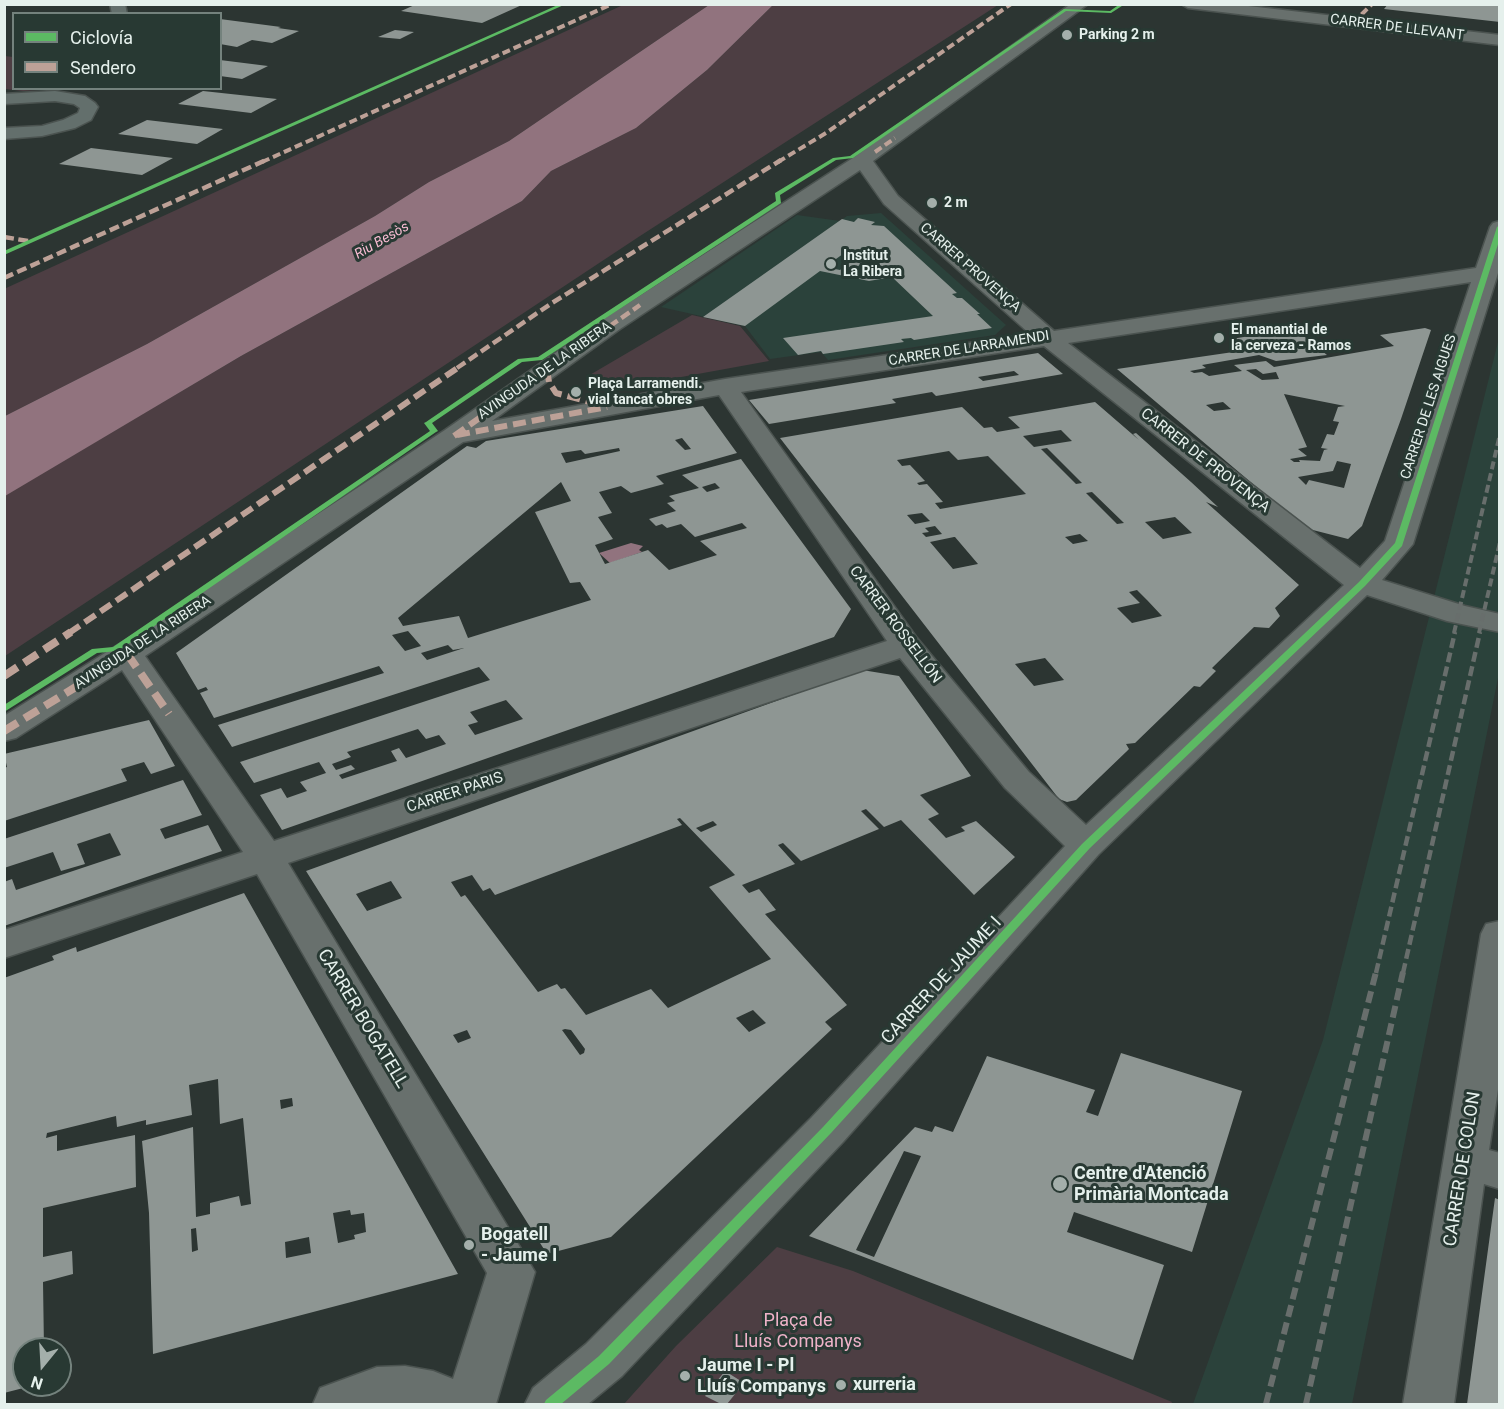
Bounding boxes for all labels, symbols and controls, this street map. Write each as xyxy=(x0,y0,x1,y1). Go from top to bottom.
street label: CARRER DE LLEVANT xyxy=(1329,11,1465,45)
legend xyxy=(12,12,222,90)
text: Ciclovía xyxy=(70,27,133,48)
place label: Parking 2 m xyxy=(1079,27,1155,43)
marker: Parking 2 m xyxy=(1060,28,1074,42)
text: Sendero xyxy=(70,57,136,78)
place label: 2 m xyxy=(944,195,968,211)
marker: 2 m xyxy=(925,196,939,210)
water label: Riu Besòs xyxy=(352,219,412,263)
street label: CARRER PROVENÇA xyxy=(916,220,1024,316)
place label: Institut La Ribera xyxy=(843,248,902,280)
marker: Institut La Ribera xyxy=(824,257,838,271)
street label: AVINGUDA DE LA RIBERA xyxy=(475,318,615,424)
place label: El manantial de la cerveza - Ramos xyxy=(1231,322,1351,354)
street label: CARRER DE LARRAMENDI xyxy=(887,328,1051,370)
marker: El manantial de la cerveza - Ramos xyxy=(1212,331,1226,345)
street label: CARRER DE LES AIGUES xyxy=(1398,332,1460,482)
place label: Plaça Larramendi. vial tancat obres xyxy=(588,376,702,408)
marker: Plaça Larramendi. vial tancat obres xyxy=(569,385,583,399)
street label: CARRER DE PROVENÇA xyxy=(1137,405,1273,517)
street label: CARRER ROSSELLÓN xyxy=(845,563,945,687)
street label: AVINGUDA DE LA RIBERA xyxy=(72,593,214,693)
street label: CARRER PARIS xyxy=(405,769,505,817)
street label: CARRER DE JAUME I xyxy=(877,913,1007,1049)
street label: CARRER BOGATELL xyxy=(312,946,412,1092)
street label: CARRER DE COLON xyxy=(1440,1090,1486,1248)
place label: Centre d'Atenció Primària Montcada xyxy=(1074,1163,1229,1206)
marker: Centre d'Atenció Primària Montcada xyxy=(1051,1175,1069,1193)
place label: Bogatell - Jaume I xyxy=(481,1224,557,1266)
marker: Bogatell - Jaume I xyxy=(462,1238,476,1252)
park label: Plaça de Lluís Companys xyxy=(734,1310,862,1352)
north arrow xyxy=(12,1337,72,1397)
place label: Jaume I - Pl Lluís Companys xyxy=(697,1355,826,1398)
marker: Jaume I - Pl Lluís Companys xyxy=(678,1369,692,1383)
text: N xyxy=(29,1372,45,1393)
place label: xurreria xyxy=(853,1374,916,1396)
marker: xurreria xyxy=(834,1378,848,1392)

